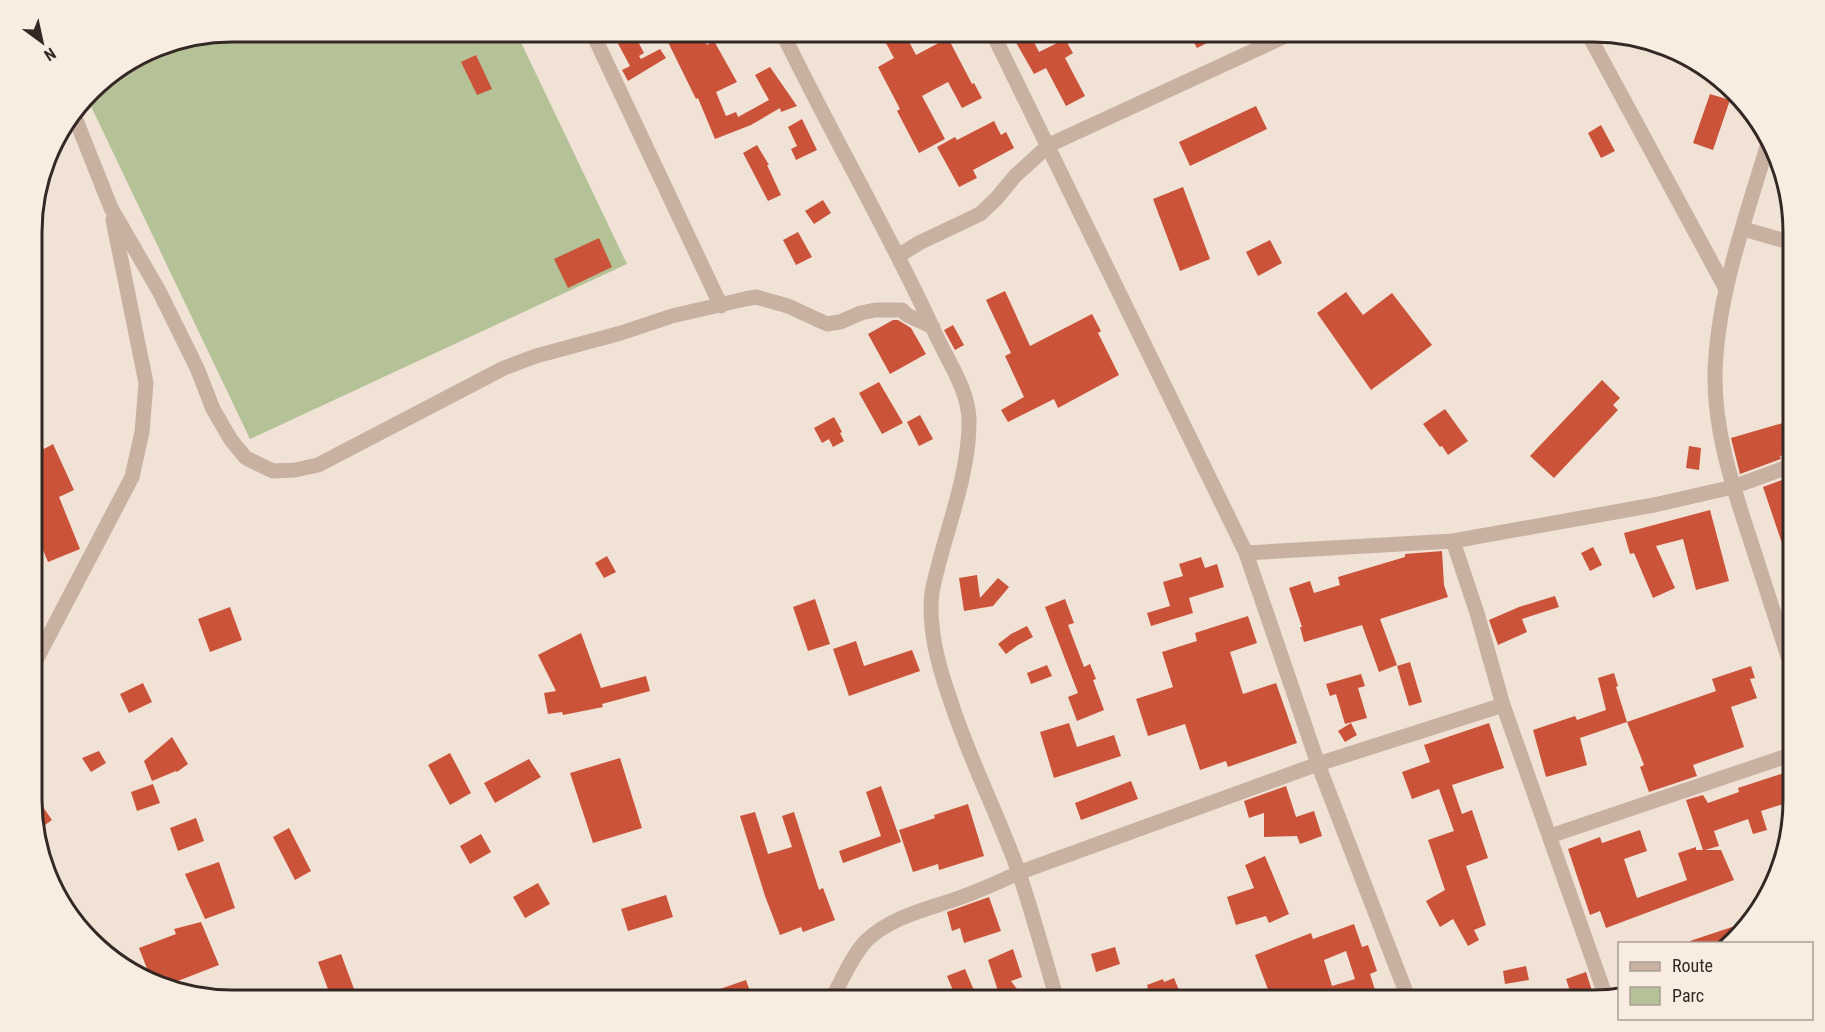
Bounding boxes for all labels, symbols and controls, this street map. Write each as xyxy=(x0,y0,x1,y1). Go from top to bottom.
north arrow xyxy=(12,12,72,72)
text: N xyxy=(41,44,59,65)
legend xyxy=(1618,942,1813,1020)
text: Route xyxy=(1672,955,1713,976)
text: Parc xyxy=(1672,985,1704,1006)

